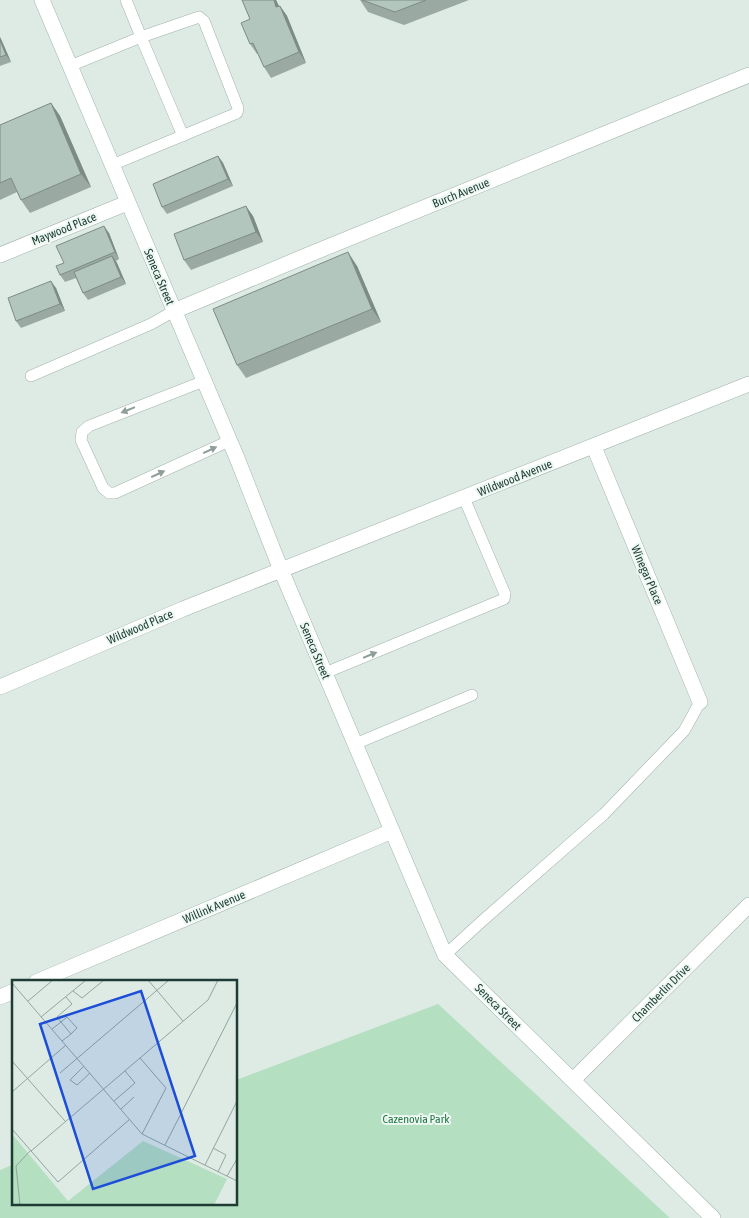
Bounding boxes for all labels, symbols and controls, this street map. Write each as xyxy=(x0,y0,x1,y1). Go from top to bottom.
street label: Burch Avenue xyxy=(430,175,492,211)
street label: Maywood Place xyxy=(30,210,98,248)
street label: Seneca Street xyxy=(141,247,177,308)
one-way arrow xyxy=(121,407,135,415)
one-way arrow xyxy=(202,445,217,454)
street label: Wildwood Avenue xyxy=(476,457,554,499)
one-way arrow xyxy=(150,470,165,478)
street label: Winegar Place xyxy=(628,543,666,607)
street label: Wildwood Place xyxy=(105,607,175,647)
street label: Seneca Street xyxy=(297,621,333,682)
one-way arrow xyxy=(363,651,378,659)
street label: Willink Avenue xyxy=(181,888,247,926)
street label: Chamberlin Drive xyxy=(629,961,693,1025)
inset map xyxy=(12,980,238,1206)
street label: Seneca Street xyxy=(472,981,524,1033)
park label: Cazenovia Park xyxy=(383,1112,450,1126)

